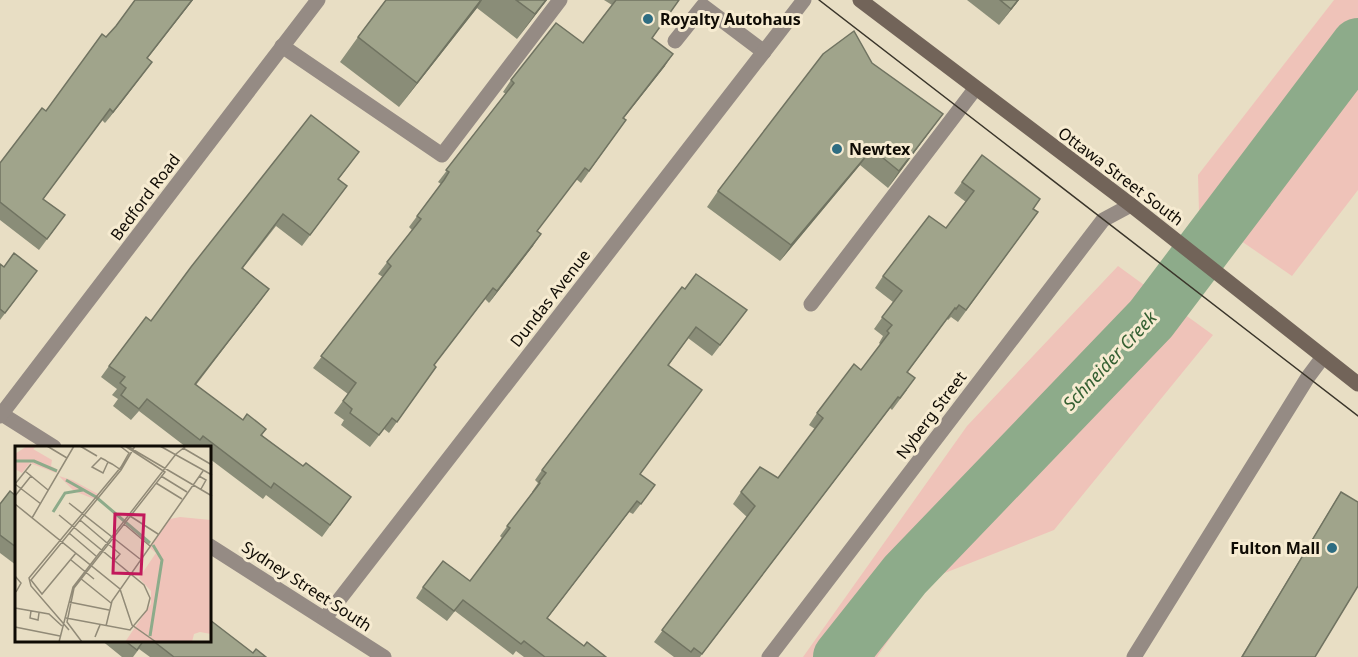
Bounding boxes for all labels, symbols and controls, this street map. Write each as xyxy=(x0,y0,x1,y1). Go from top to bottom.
place label: Royalty Autohaus xyxy=(660,8,801,30)
marker: Royalty Autohaus xyxy=(641,12,655,26)
street label: Ottawa Street South xyxy=(1054,122,1188,230)
place label: Newtex xyxy=(849,138,911,160)
marker: Newtex xyxy=(830,142,844,156)
street label: Bedford Road xyxy=(105,149,185,245)
street label: Dundas Avenue xyxy=(505,245,595,351)
water label: Schneider Creek xyxy=(1057,305,1162,415)
street label: Nyberg Street xyxy=(891,367,971,463)
inset map xyxy=(15,446,212,642)
street label: Sydney Street South xyxy=(238,536,376,636)
place label: Fulton Mall xyxy=(1230,537,1320,559)
marker: Fulton Mall xyxy=(1325,541,1339,555)

